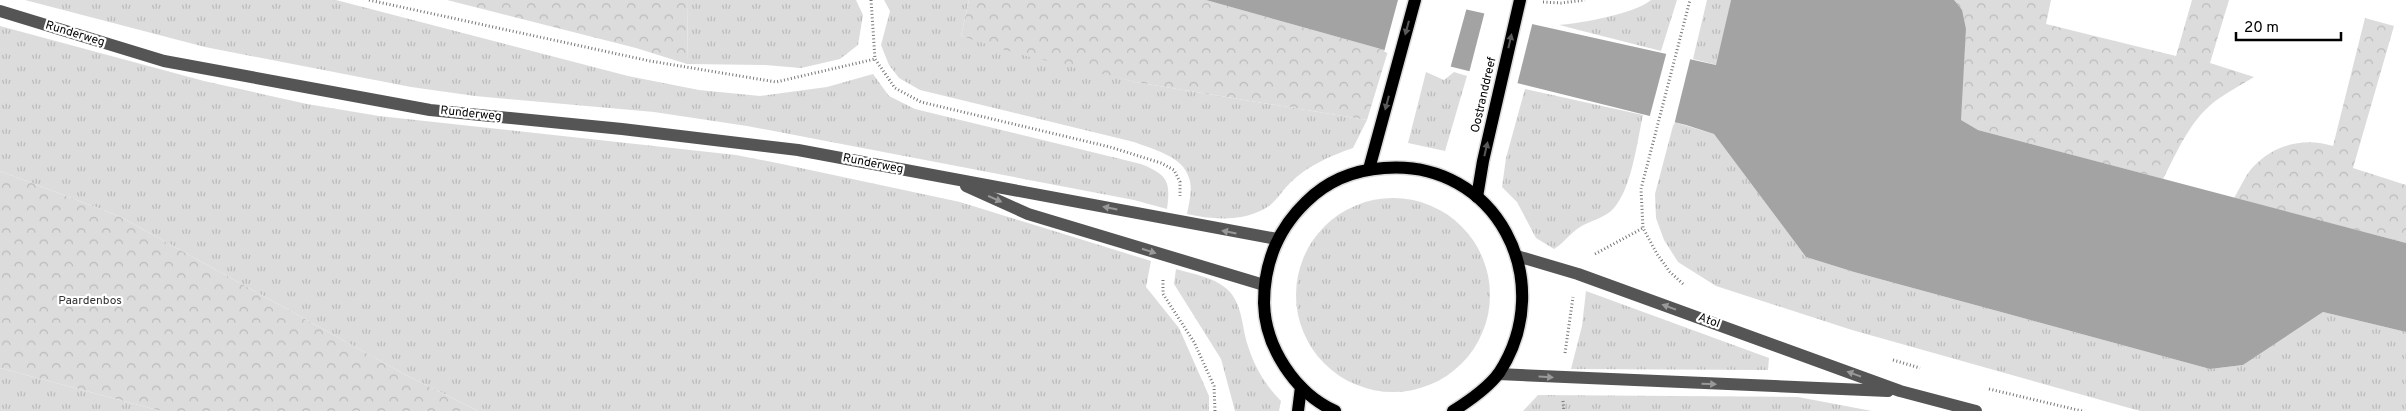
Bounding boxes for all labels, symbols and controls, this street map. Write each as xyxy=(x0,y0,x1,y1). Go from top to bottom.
scale bar xyxy=(2236,10,2341,42)
street label: Runderweg xyxy=(43,17,107,51)
text: 20 m xyxy=(2244,19,2279,38)
one-way arrow xyxy=(1403,20,1411,35)
one-way arrow xyxy=(1506,34,1514,49)
street label: Oostranddreef xyxy=(1468,56,1500,134)
one-way arrow xyxy=(1382,95,1390,110)
street label: Runderweg xyxy=(440,103,502,125)
one-way arrow xyxy=(1482,142,1490,157)
street label: Runderweg xyxy=(841,150,905,178)
one-way arrow xyxy=(988,196,1002,204)
one-way arrow xyxy=(1102,204,1117,212)
one-way arrow xyxy=(1220,227,1236,235)
one-way arrow xyxy=(1141,248,1156,255)
park label: Paardenbos xyxy=(58,293,122,309)
one-way arrow xyxy=(1661,303,1676,311)
street label: Atol xyxy=(1696,310,1722,332)
one-way arrow xyxy=(1847,370,1862,377)
one-way arrow xyxy=(1539,374,1555,382)
one-way arrow xyxy=(1701,380,1717,388)

